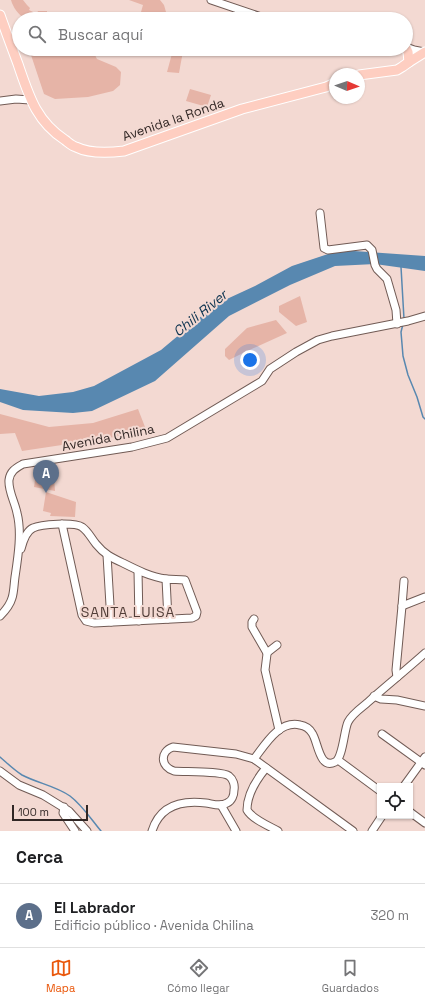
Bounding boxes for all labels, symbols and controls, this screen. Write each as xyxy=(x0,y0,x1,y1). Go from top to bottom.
search box xyxy=(12,12,413,56)
icon: search xyxy=(26,23,48,45)
text: Buscar aquí xyxy=(58,25,143,44)
north arrow xyxy=(329,68,365,104)
street label: Avenida la Ronda xyxy=(120,94,227,145)
water label: Chili River xyxy=(169,285,232,340)
your location xyxy=(240,350,260,370)
street label: Avenida Chilina xyxy=(60,420,156,455)
pin: A xyxy=(33,460,59,493)
district label: SANTA LUISA xyxy=(81,603,175,621)
map controls xyxy=(377,783,413,819)
button: locate xyxy=(377,783,413,819)
scale bar xyxy=(12,803,88,822)
text: 100 m xyxy=(18,805,49,819)
text: Cerca xyxy=(16,846,63,868)
text: El Labrador xyxy=(54,898,135,917)
text: A xyxy=(25,907,33,924)
text: 320 m xyxy=(370,907,409,924)
text: Edificio público · Avenida Chilina xyxy=(54,917,254,934)
tab: Mapa xyxy=(46,957,75,995)
tab: Cómo llegar xyxy=(167,957,230,995)
tab: Guardados xyxy=(322,957,379,995)

